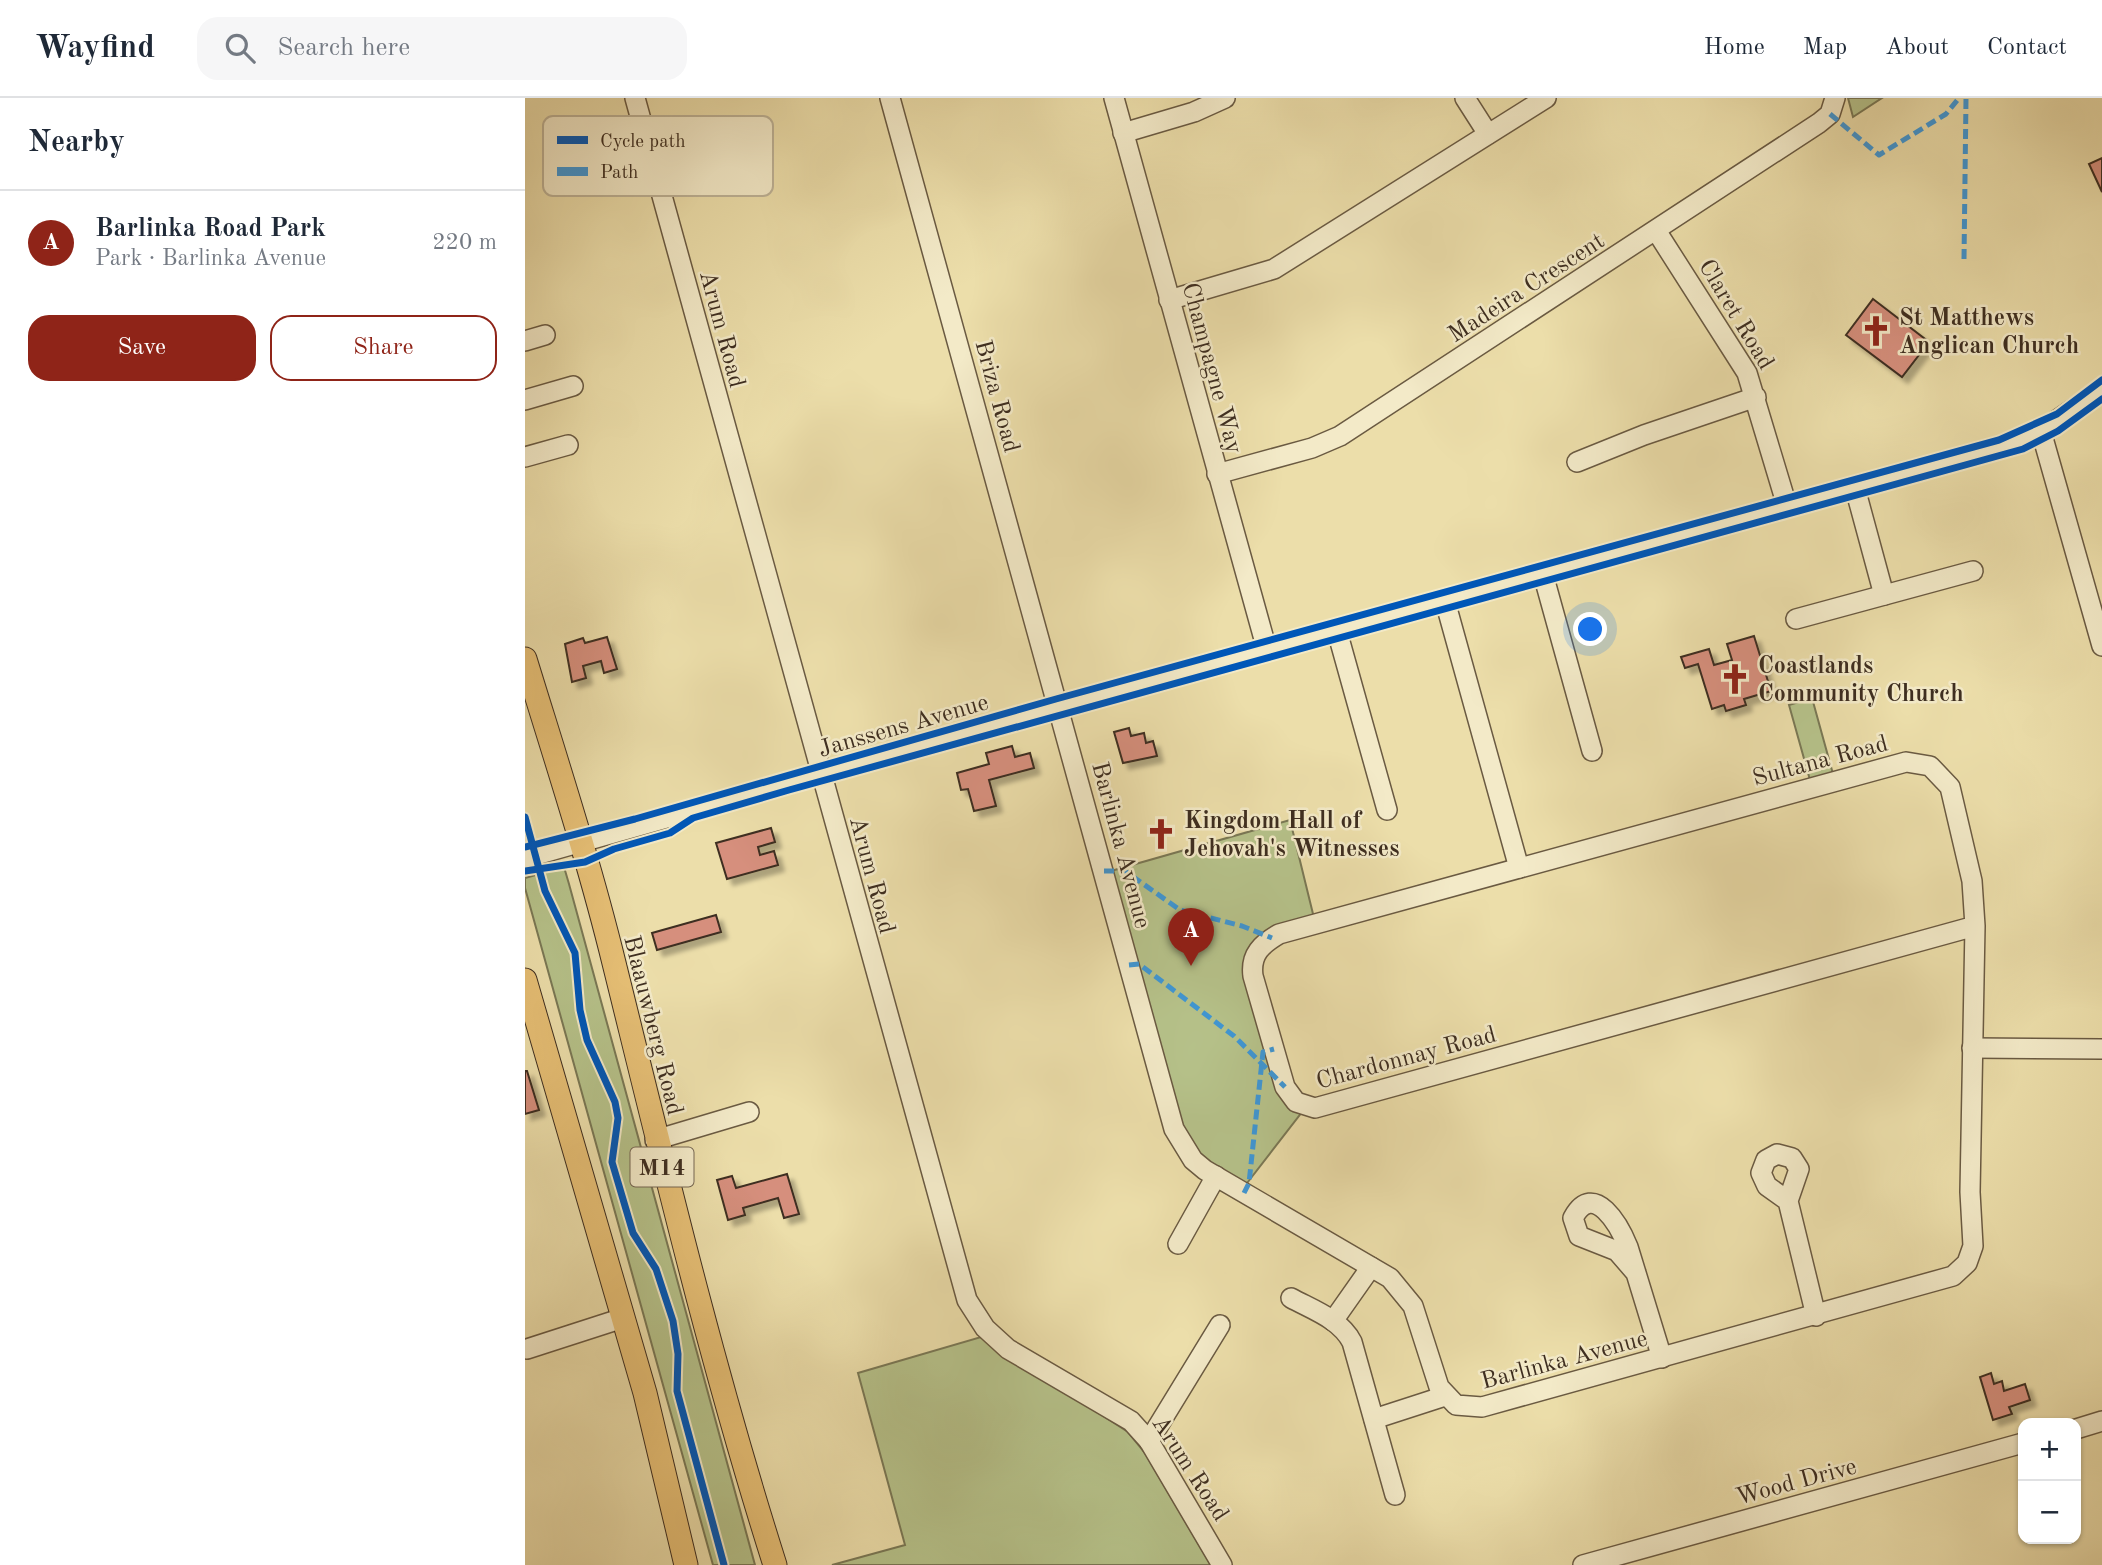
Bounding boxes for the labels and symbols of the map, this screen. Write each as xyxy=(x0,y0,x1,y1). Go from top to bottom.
legend xyxy=(543,116,773,196)
text: Cycle path xyxy=(600,133,686,152)
text: Path xyxy=(600,164,638,183)
street label: Madeira Crescent xyxy=(1445,229,1609,348)
street label: Claret Road xyxy=(1693,256,1777,374)
street label: Arum Road xyxy=(694,268,748,391)
street label: Champagne Way xyxy=(1177,280,1245,457)
place label: St Matthews Anglican Church xyxy=(1899,307,2079,359)
church icon: St Matthews Anglican Church xyxy=(1859,314,1893,348)
street label: Briza Road xyxy=(970,338,1023,455)
your location xyxy=(1573,612,1607,646)
place label: Coastlands Community Church xyxy=(1758,655,1964,707)
church icon: Coastlands Community Church xyxy=(1718,662,1752,696)
street label: Janssens Avenue xyxy=(816,691,991,763)
street label: Sultana Road xyxy=(1750,732,1891,792)
street label: Barlinka Avenue xyxy=(1086,760,1154,931)
place label: Kingdom Hall of Jehovah's Witnesses xyxy=(1184,810,1400,862)
street label: Arum Road xyxy=(844,814,898,937)
church icon: Kingdom Hall of Jehovah's Witnesses xyxy=(1144,817,1178,851)
pin: A xyxy=(1168,908,1214,966)
street label: Blaauwberg Road xyxy=(618,933,686,1118)
street label: Chardonnay Road xyxy=(1314,1023,1499,1095)
road number: M14 xyxy=(631,1148,693,1186)
street label: Barlinka Avenue xyxy=(1479,1327,1650,1395)
street label: Arum Road xyxy=(1147,1412,1232,1526)
street label: Wood Drive xyxy=(1734,1455,1860,1511)

